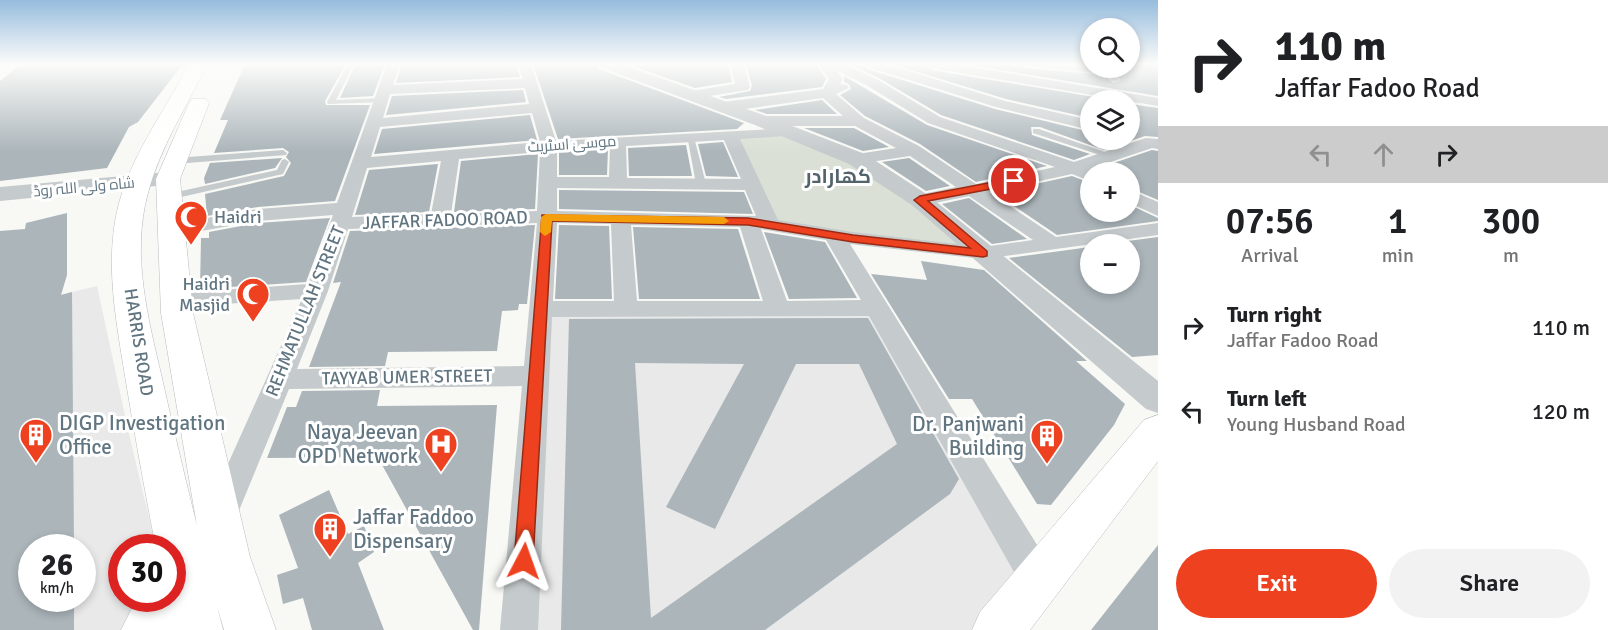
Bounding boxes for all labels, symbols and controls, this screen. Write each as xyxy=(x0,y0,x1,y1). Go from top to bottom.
map controls xyxy=(1080,18,1140,294)
button: search xyxy=(1080,18,1140,78)
text: 110 m xyxy=(1275,21,1386,72)
icon: right xyxy=(1176,24,1254,102)
text: Jaffar Fadoo Road xyxy=(1275,72,1480,105)
button: layers xyxy=(1080,90,1140,150)
street label: موسیٰ اسٹریٹ xyxy=(527,132,617,157)
icon: left xyxy=(1304,138,1337,171)
icon: ahead xyxy=(1367,138,1400,171)
icon: right xyxy=(1430,138,1463,171)
pin xyxy=(988,155,1039,206)
button: + xyxy=(1080,162,1140,222)
district label: کھارادر xyxy=(804,164,871,189)
icon: arrive xyxy=(997,164,1030,197)
street label: شاہ ولی اللہ روڈ xyxy=(32,174,136,201)
mosque icon: Haidri xyxy=(173,199,209,246)
text: 07:56 xyxy=(1226,199,1314,244)
text: 1 xyxy=(1388,199,1408,244)
text: 300 xyxy=(1482,199,1540,244)
place label: Haidri xyxy=(214,206,262,228)
street label: JAFFAR FADOO ROAD xyxy=(362,206,528,234)
street label: REHMATULLAH STREET xyxy=(261,222,349,400)
button: − xyxy=(1080,234,1140,294)
text: Arrival xyxy=(1241,243,1299,268)
text: min xyxy=(1382,243,1414,268)
text: m xyxy=(1503,243,1519,268)
place label: Haidri Masjid xyxy=(179,273,230,316)
mosque icon: Haidri Masjid xyxy=(235,276,271,323)
street label: HARRIS ROAD xyxy=(120,287,158,397)
text: Turn right xyxy=(1227,301,1322,328)
icon: right xyxy=(1176,311,1209,344)
text: 110 m xyxy=(1532,314,1590,341)
text: Jaffar Fadoo Road xyxy=(1227,328,1379,353)
street label: TAYYAB UMER STREET xyxy=(321,365,493,389)
text: Turn left xyxy=(1227,385,1307,412)
icon: left xyxy=(1176,395,1209,428)
text: 120 m xyxy=(1532,398,1590,425)
place label: DIGP Investigation Office xyxy=(59,410,225,460)
place label: Dr. Panjwani Building xyxy=(912,411,1024,461)
text: Young Husband Road xyxy=(1227,412,1406,437)
building icon: DIGP Investigation Office xyxy=(18,417,54,464)
building icon: Dr. Panjwani Building xyxy=(1029,418,1065,465)
place label: Naya Jeevan OPD Network xyxy=(298,419,418,469)
hospital icon: Naya Jeevan OPD Network xyxy=(423,426,459,473)
place label: Jaffar Faddoo Dispensary xyxy=(353,504,474,554)
building icon: Jaffar Faddoo Dispensary xyxy=(312,511,348,558)
position arrow xyxy=(492,529,556,593)
speed limit sign: 30 xyxy=(108,534,186,612)
text: 26 xyxy=(41,547,73,584)
button: Exit xyxy=(1176,549,1377,618)
button: Share xyxy=(1389,549,1590,618)
text: km/h xyxy=(40,579,74,597)

